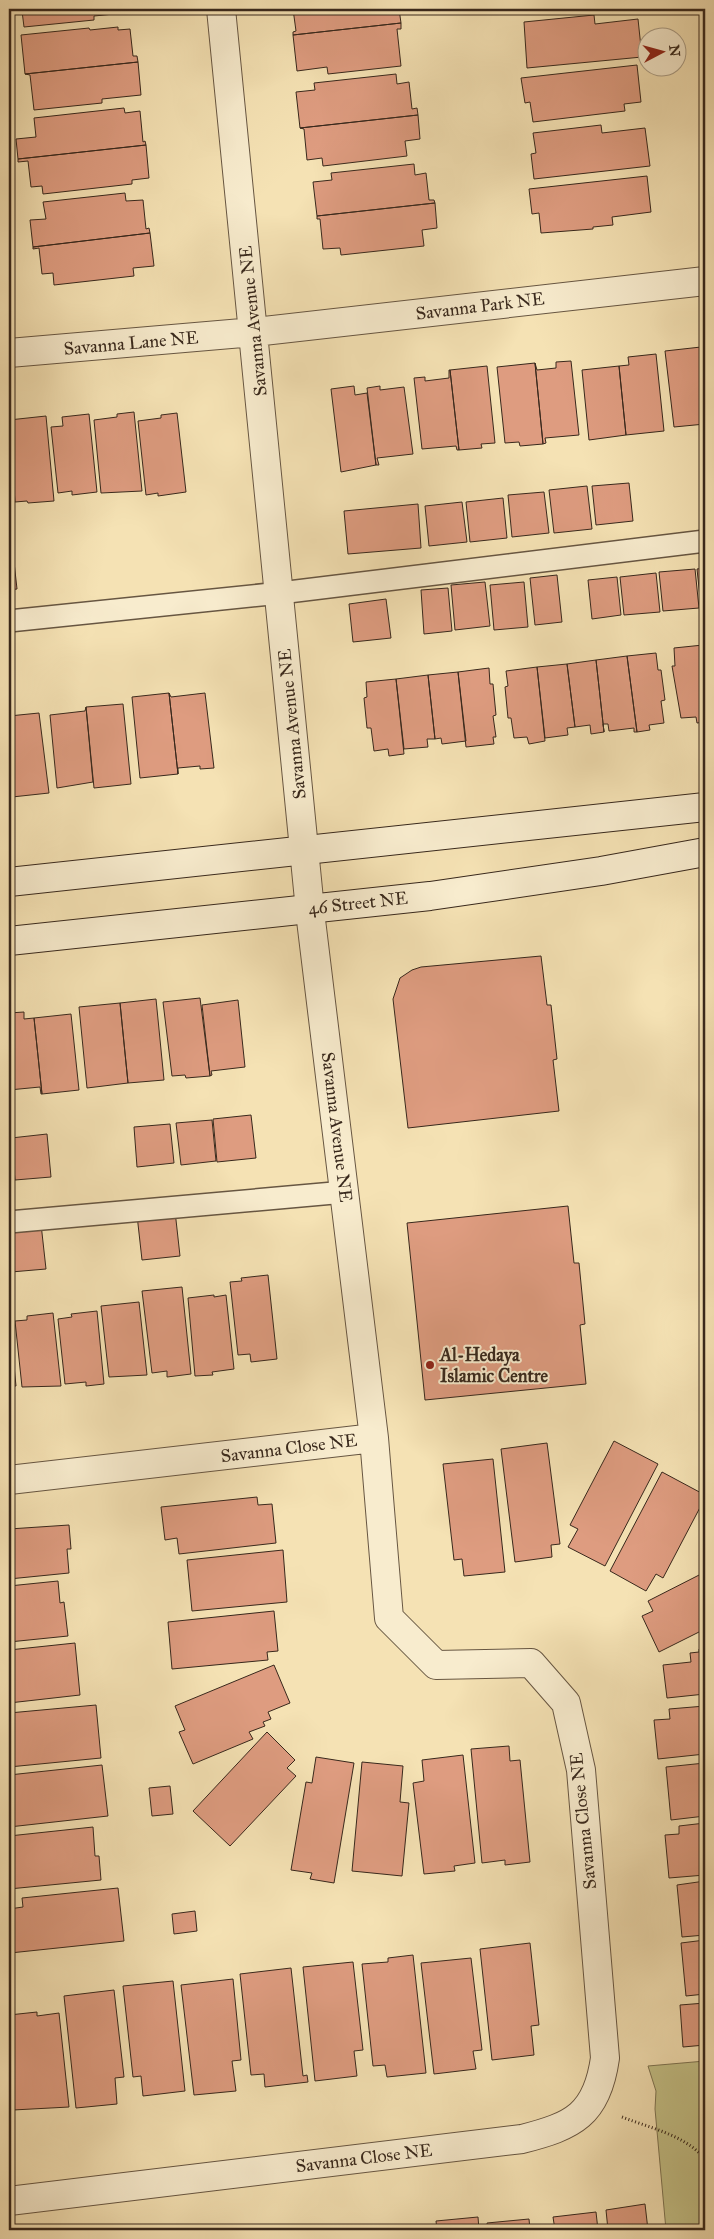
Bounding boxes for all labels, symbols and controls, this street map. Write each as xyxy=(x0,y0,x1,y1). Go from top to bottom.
north arrow xyxy=(636,28,686,78)
text: N xyxy=(665,44,684,58)
street label: Savanna Avenue NE xyxy=(234,245,272,397)
street label: Savanna Park NE xyxy=(414,287,546,325)
street label: Savanna Lane NE xyxy=(63,326,199,360)
street label: Savanna Avenue NE xyxy=(273,648,311,800)
street label: 46 Street NE xyxy=(307,887,409,919)
street label: Savanna Avenue NE xyxy=(317,1051,357,1203)
place label: Al-Hedaya Islamic Centre xyxy=(439,1344,548,1387)
marker: Al-Hedaya Islamic Centre xyxy=(424,1359,436,1371)
street label: Savanna Close NE xyxy=(220,1429,359,1467)
street label: Savanna Close NE xyxy=(565,1751,601,1890)
street label: Savanna Close NE xyxy=(295,2139,434,2177)

